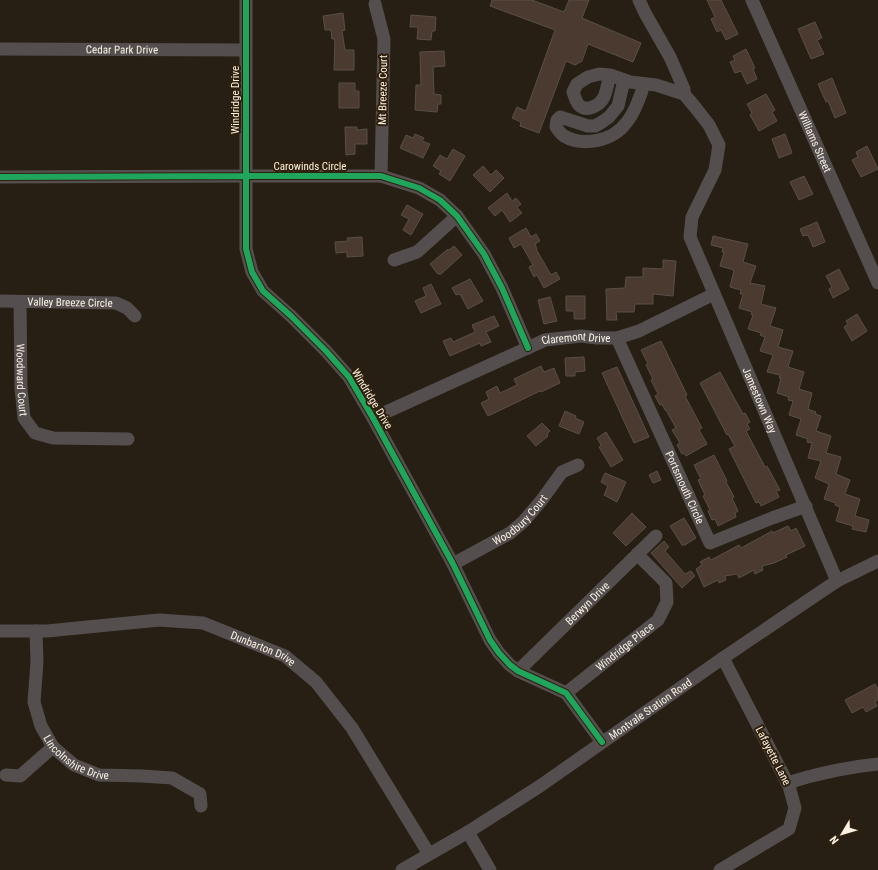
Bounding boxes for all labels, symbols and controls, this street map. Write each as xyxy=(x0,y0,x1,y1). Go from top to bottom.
street label: Cedar Park Drive xyxy=(86,43,158,56)
street label: Mt Breeze Court xyxy=(376,55,390,125)
street label: Windridge Drive xyxy=(229,66,242,134)
street label: Williams Street xyxy=(796,109,834,174)
street label: Carowinds Circle xyxy=(273,160,347,173)
street label: Valley Breeze Circle xyxy=(27,295,113,309)
street label: Claremont Drive xyxy=(539,329,610,347)
street label: Woodward Court xyxy=(14,344,30,417)
street label: Jamestown Way xyxy=(740,365,780,436)
street label: Windridge Drive xyxy=(349,366,395,432)
street label: Portsmouth Circle xyxy=(663,449,707,526)
street label: Woodbury Court xyxy=(490,492,550,548)
street label: Berwyn Drive xyxy=(563,579,612,627)
street label: Windridge Place xyxy=(593,619,656,673)
street label: Dunbarton Drive xyxy=(229,628,298,669)
street label: Montvale Station Road xyxy=(606,676,694,742)
street label: Lafayette Lane xyxy=(753,725,793,787)
street label: Lincolnshire Drive xyxy=(41,732,109,782)
north arrow xyxy=(822,814,862,854)
text: N xyxy=(827,833,842,847)

